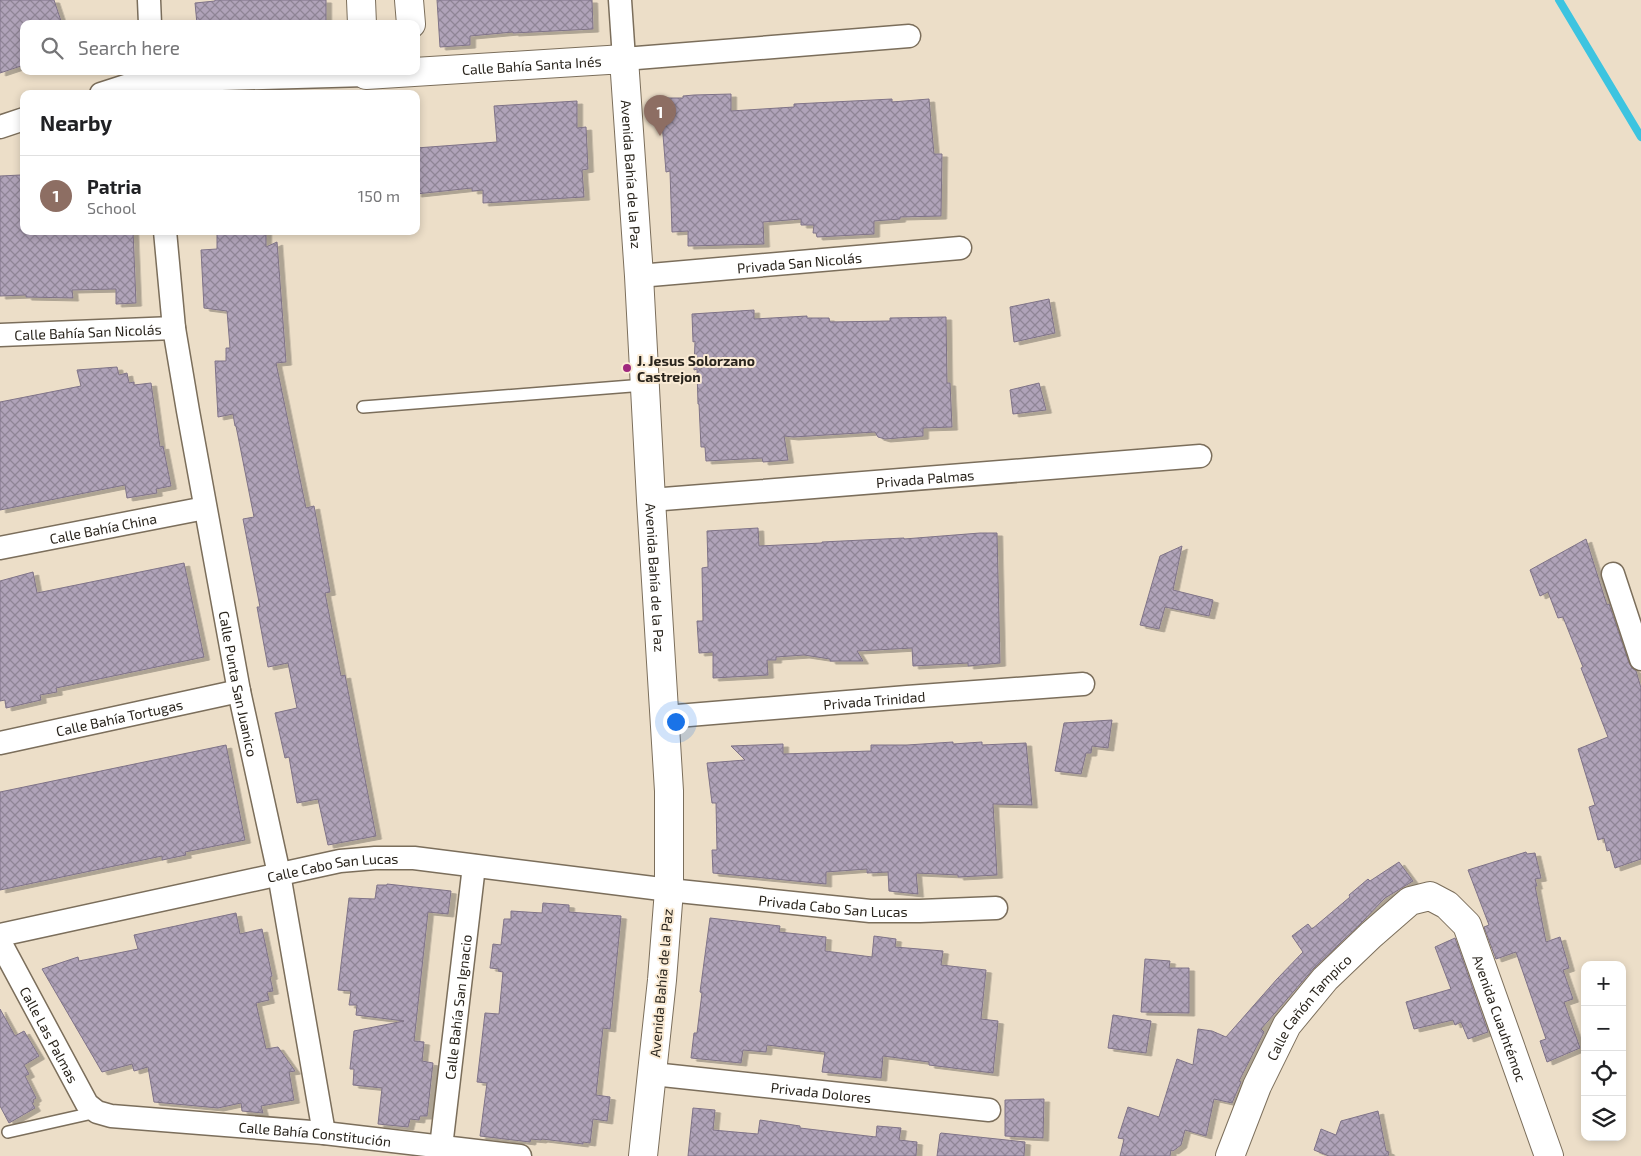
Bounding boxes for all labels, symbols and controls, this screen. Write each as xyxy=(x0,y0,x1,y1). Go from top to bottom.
search box xyxy=(20,20,420,75)
icon: search xyxy=(38,34,66,62)
text: Search here xyxy=(78,36,180,59)
street label: Calle Bahía Santa Inés xyxy=(461,52,602,78)
pin: 1 xyxy=(644,95,676,136)
street label: Avenida Bahía de la Paz xyxy=(618,99,646,249)
text: Nearby xyxy=(40,110,112,135)
text: Patria xyxy=(87,175,141,198)
text: 1 xyxy=(53,186,59,205)
text: 150 m xyxy=(358,186,400,205)
text: School xyxy=(87,198,136,217)
street label: Privada San Nicolás xyxy=(736,248,862,276)
street label: Calle Bahía San Nicolás xyxy=(14,320,162,343)
place label: J. Jesus Solorzano Castrejon xyxy=(637,352,755,385)
marker: J. Jesus Solorzano Castrejon xyxy=(621,362,633,374)
street label: Privada Palmas xyxy=(875,466,975,490)
street label: Avenida Bahía de la Paz xyxy=(643,502,669,653)
street label: Calle Bahía China xyxy=(48,509,158,547)
street label: Calle Punta San Juanico xyxy=(216,609,262,758)
street label: Privada Trinidad xyxy=(823,687,926,712)
street label: Calle Bahía Tortugas xyxy=(54,695,184,739)
your location xyxy=(663,709,689,735)
street label: Calle Cabo San Lucas xyxy=(265,849,398,885)
street label: Privada Cabo San Lucas xyxy=(758,891,908,920)
street label: Avenida Bahía de la Paz xyxy=(646,908,676,1058)
street label: Calle Bahía San Ignacio xyxy=(440,933,474,1080)
street label: Calle Cañón Tampico xyxy=(1262,950,1354,1063)
street label: Avenida Cuauhtémoc xyxy=(1470,952,1530,1084)
map controls xyxy=(1581,961,1626,1141)
button: + xyxy=(1581,961,1626,1006)
street label: Calle Las Palmas xyxy=(17,983,82,1086)
button: − xyxy=(1581,1006,1626,1051)
button: locate xyxy=(1581,1051,1626,1096)
street label: Privada Dolores xyxy=(770,1078,872,1106)
button: layers xyxy=(1581,1096,1626,1141)
street label: Calle Bahía Constitución xyxy=(238,1118,392,1149)

